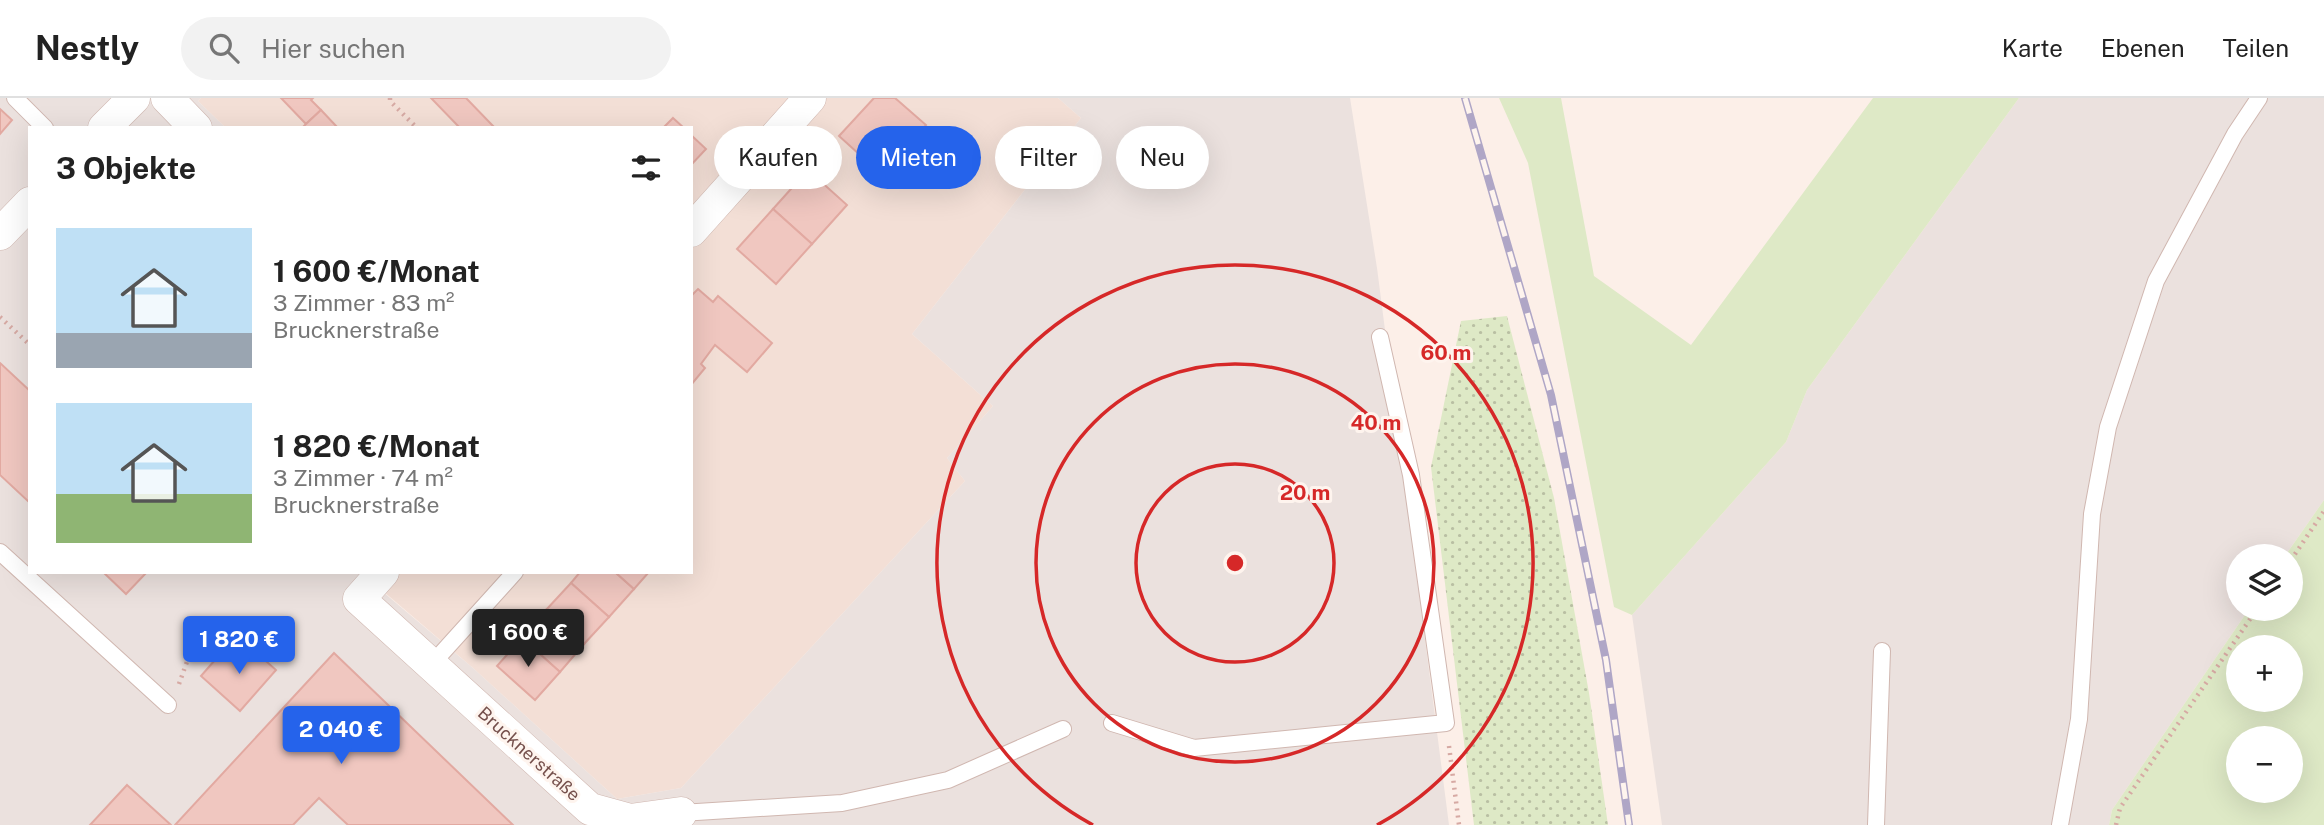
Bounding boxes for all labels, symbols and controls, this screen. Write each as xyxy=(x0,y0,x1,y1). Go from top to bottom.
search box xyxy=(181,17,671,80)
text: Nestly xyxy=(35,29,139,67)
icon: search xyxy=(205,29,243,67)
text: Hier suchen xyxy=(261,33,405,64)
text: Karte xyxy=(2002,34,2063,62)
text: Ebenen xyxy=(2101,34,2185,62)
text: Teilen xyxy=(2223,34,2289,62)
chip: Kaufen xyxy=(714,126,842,189)
chip: Mieten xyxy=(856,126,981,189)
chip: Filter xyxy=(995,126,1102,189)
chip: Neu xyxy=(1116,126,1209,189)
icon: filters xyxy=(627,149,665,187)
text: 3 Objekte xyxy=(56,150,196,186)
text: 1 600 €/Monat xyxy=(273,253,480,289)
icon: home xyxy=(112,256,196,340)
text: 3 Zimmer · 83 m² xyxy=(273,289,454,316)
text: Brucknerstraße xyxy=(273,316,439,343)
text: 60 m xyxy=(1421,340,1471,365)
text: 40 m xyxy=(1351,410,1401,435)
text: 1 820 €/Monat xyxy=(273,428,480,464)
icon: home xyxy=(112,431,196,515)
text: 3 Zimmer · 74 m² xyxy=(273,464,453,491)
text: 20 m xyxy=(1280,480,1330,505)
text: Brucknerstraße xyxy=(273,491,439,518)
map controls xyxy=(2226,544,2303,803)
button: layers xyxy=(2226,544,2303,621)
centre of rings xyxy=(1223,551,1247,575)
pin: 1 600 € xyxy=(463,610,593,669)
pin: 1 820 € xyxy=(174,616,304,676)
text: 1 600 € xyxy=(488,618,568,645)
text: 1 820 € xyxy=(199,625,279,652)
button: + xyxy=(2226,635,2303,712)
street label: Brucknerstraße xyxy=(474,702,585,805)
pin: 2 040 € xyxy=(276,706,406,766)
text: 2 040 € xyxy=(299,715,383,742)
button: − xyxy=(2226,726,2303,803)

